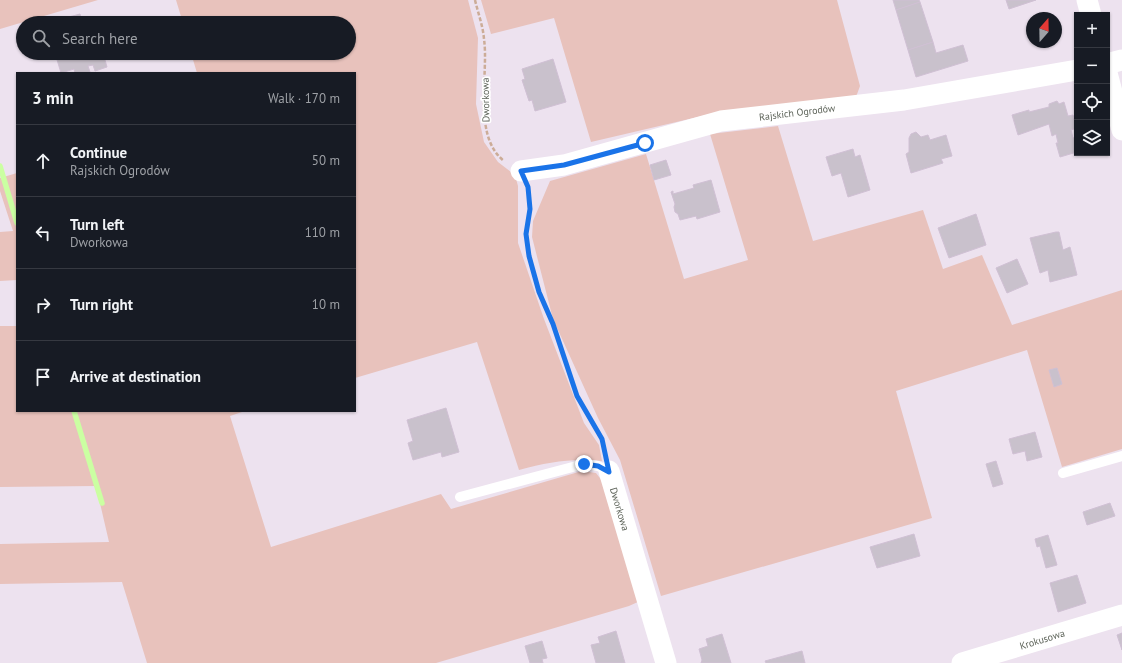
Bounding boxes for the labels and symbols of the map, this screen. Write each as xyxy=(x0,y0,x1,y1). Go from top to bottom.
north arrow xyxy=(1026,12,1062,48)
street label: Dworkowa xyxy=(479,77,492,122)
street label: Rajskich Ogrodów xyxy=(758,101,837,124)
route start xyxy=(636,134,654,152)
route end xyxy=(575,455,593,473)
street label: Dworkowa xyxy=(607,486,632,532)
street label: Krokusowa xyxy=(1018,626,1066,652)

